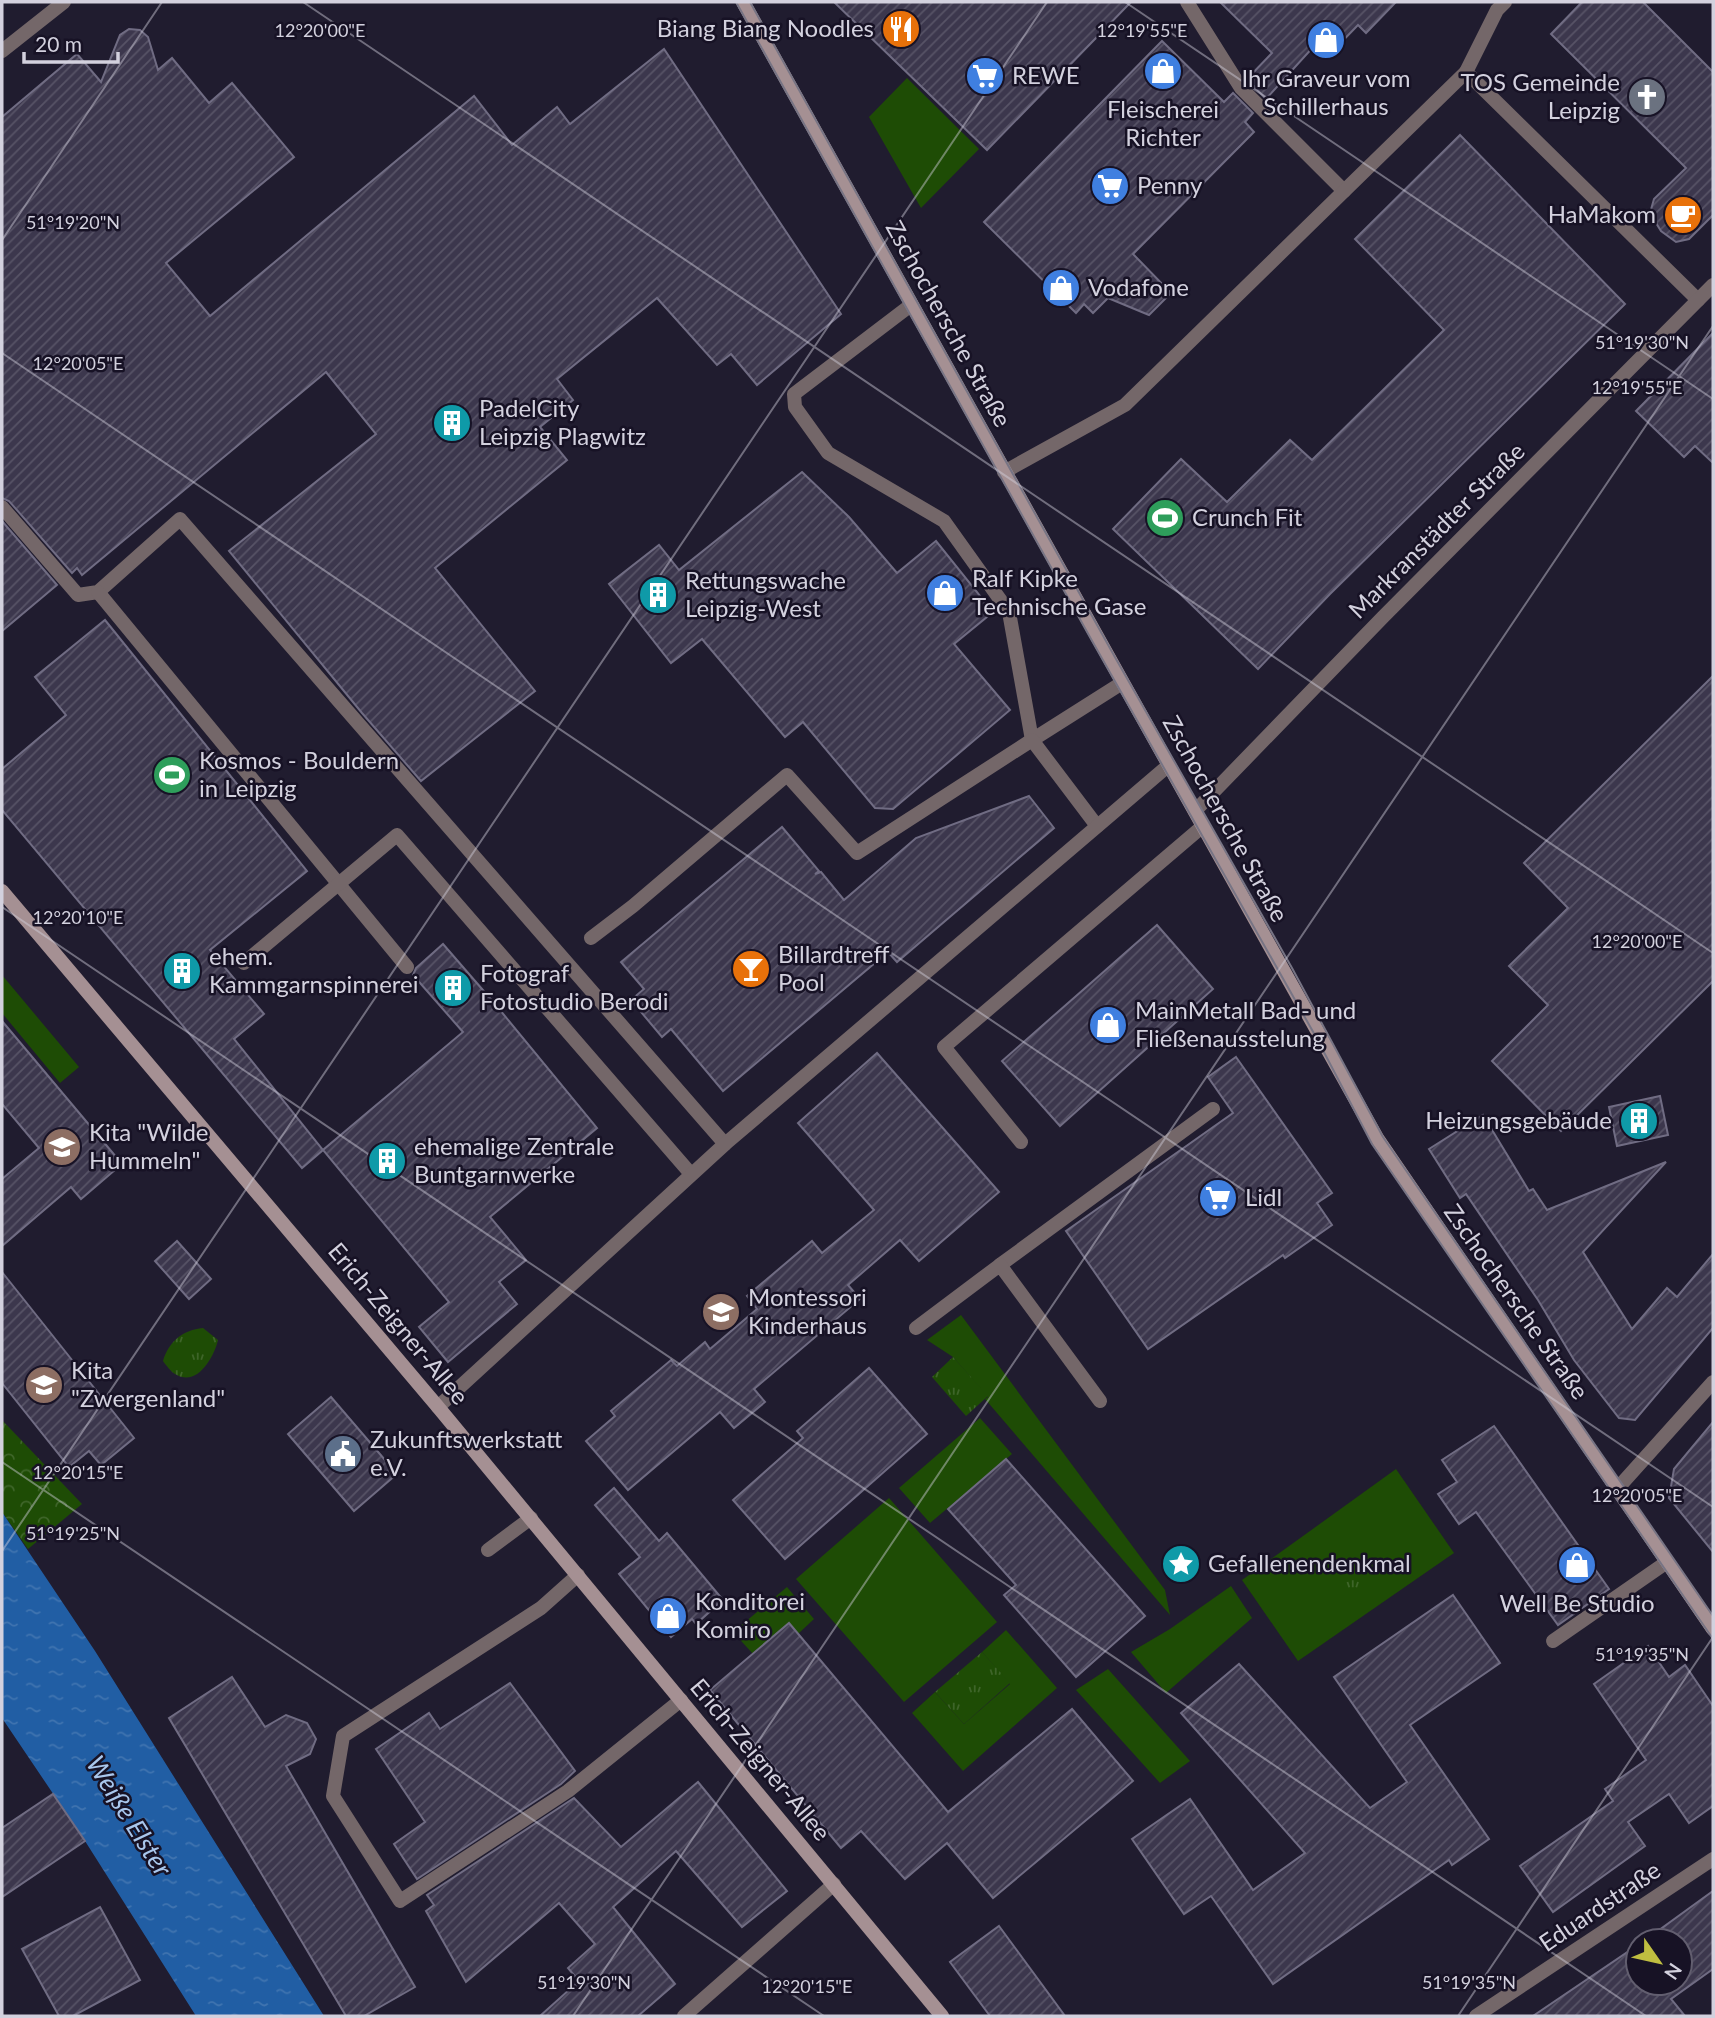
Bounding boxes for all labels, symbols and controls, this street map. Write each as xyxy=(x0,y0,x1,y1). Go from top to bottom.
restaurant icon: Biang Biang Noodles xyxy=(880,8,922,50)
place label: Biang Biang Noodles xyxy=(657,13,874,42)
text: 12°20'00"E xyxy=(275,19,365,41)
text: 12°19'55"E xyxy=(1097,19,1187,41)
shop icon: Ihr Graveur vom Schillerhaus xyxy=(1305,19,1347,61)
scale bar xyxy=(24,21,119,65)
text: 20 m xyxy=(35,31,82,56)
shop icon: Fleischerei Richter xyxy=(1142,50,1184,92)
supermarket icon: REWE xyxy=(964,55,1006,97)
place label: REWE xyxy=(1012,60,1080,89)
place label: Ihr Graveur vom Schillerhaus xyxy=(1241,63,1411,120)
place label: TOS Gemeinde Leipzig xyxy=(1460,67,1620,124)
church icon: TOS Gemeinde Leipzig xyxy=(1626,76,1668,118)
place label: Fleischerei Richter xyxy=(1107,94,1219,151)
supermarket icon: Penny xyxy=(1089,165,1131,207)
place label: Penny xyxy=(1137,170,1203,199)
cafe icon: HaMakom xyxy=(1662,194,1704,236)
place label: HaMakom xyxy=(1548,199,1656,228)
text: 51°19'20"N xyxy=(26,211,120,233)
street label: Zschochersche Straße xyxy=(881,215,1018,432)
shop icon: Vodafone xyxy=(1040,267,1082,309)
place label: Vodafone xyxy=(1088,272,1189,301)
text: 51°19'30"N xyxy=(1595,331,1689,353)
text: 12°20'05"E xyxy=(33,352,123,374)
text: 12°19'55"E xyxy=(1592,376,1682,398)
place label: PadelCity Leipzig Plagwitz xyxy=(479,393,646,450)
building icon: PadelCity Leipzig Plagwitz xyxy=(431,402,473,444)
street label: Markranstädter Straße xyxy=(1342,436,1530,624)
sports icon: Crunch Fit xyxy=(1144,497,1186,539)
place label: Crunch Fit xyxy=(1192,502,1303,531)
place label: Ralf Kipke Technische Gase xyxy=(972,563,1146,620)
place label: Rettungswache Leipzig-West xyxy=(685,565,846,622)
shop icon: Ralf Kipke Technische Gase xyxy=(924,572,966,614)
building icon: Rettungswache Leipzig-West xyxy=(637,574,679,616)
street label: Zschochersche Straße xyxy=(1158,710,1295,927)
place label: Kosmos - Bouldern in Leipzig xyxy=(199,745,399,802)
sports icon: Kosmos - Bouldern in Leipzig xyxy=(151,754,193,796)
text: 12°20'10"E xyxy=(33,906,123,928)
text: 12°20'00"E xyxy=(1592,930,1682,952)
place label: Billardtreff Pool xyxy=(778,939,889,996)
place label: ehem. Kammgarnspinnerei xyxy=(209,941,419,998)
bar icon: Billardtreff Pool xyxy=(730,948,772,990)
building icon: ehem. Kammgarnspinnerei xyxy=(161,950,203,992)
place label: Fotograf Fotostudio Berodi xyxy=(480,958,668,1015)
building icon: Fotograf Fotostudio Berodi xyxy=(432,967,474,1009)
place label: MainMetall Bad- und Fließenausstelung xyxy=(1135,995,1356,1052)
shop icon: MainMetall Bad- und Fließenausstelung xyxy=(1087,1004,1129,1046)
building icon: Heizungsgebäude xyxy=(1618,1100,1660,1142)
place label: Heizungsgebäude xyxy=(1425,1105,1612,1134)
place label: Kita "Wilde Hummeln" xyxy=(89,1117,209,1174)
school or university icon: Kita "Wilde Hummeln" xyxy=(41,1126,83,1168)
place label: ehemalige Zentrale Buntgarnwerke xyxy=(414,1131,614,1188)
building icon: ehemalige Zentrale Buntgarnwerke xyxy=(366,1140,408,1182)
supermarket icon: Lidl xyxy=(1197,1177,1239,1219)
place label: Lidl xyxy=(1245,1182,1282,1211)
street label: Zschochersche Straße xyxy=(1439,1198,1596,1404)
street label: Erich-Zeigner-Allee xyxy=(323,1236,475,1410)
place label: Montessori Kinderhaus xyxy=(748,1282,867,1339)
school or university icon: Montessori Kinderhaus xyxy=(700,1291,742,1333)
place label: Kita "Zwergenland" xyxy=(71,1355,225,1412)
school or university icon: Kita "Zwergenland" xyxy=(23,1364,65,1406)
place label: Zukunftswerkstatt e.V. xyxy=(370,1424,563,1481)
public building icon: Zukunftswerkstatt e.V. xyxy=(322,1433,364,1475)
text: 12°20'15"E xyxy=(33,1461,123,1483)
text: 12°20'05"E xyxy=(1592,1484,1682,1506)
text: 51°19'25"N xyxy=(26,1522,120,1544)
place icon: Gefallenendenkmal xyxy=(1160,1543,1202,1585)
shop icon: Well Be Studio xyxy=(1556,1544,1598,1586)
place label: Gefallenendenkmal xyxy=(1208,1548,1411,1577)
place label: Konditorei Komiro xyxy=(695,1586,805,1643)
place label: Well Be Studio xyxy=(1499,1588,1655,1617)
shop icon: Konditorei Komiro xyxy=(647,1595,689,1637)
text: 51°19'35"N xyxy=(1595,1643,1689,1665)
street label: Erich-Zeigner-Allee xyxy=(685,1672,837,1846)
water label: Weiße Elster xyxy=(80,1749,180,1883)
street label: Eduardstraße xyxy=(1533,1855,1665,1957)
north arrow xyxy=(1624,1927,1694,1997)
text: N xyxy=(1660,1959,1687,1984)
text: 51°19'30"N xyxy=(537,1971,631,1993)
text: 51°19'35"N xyxy=(1422,1971,1516,1993)
text: 12°20'15"E xyxy=(762,1975,852,1997)

